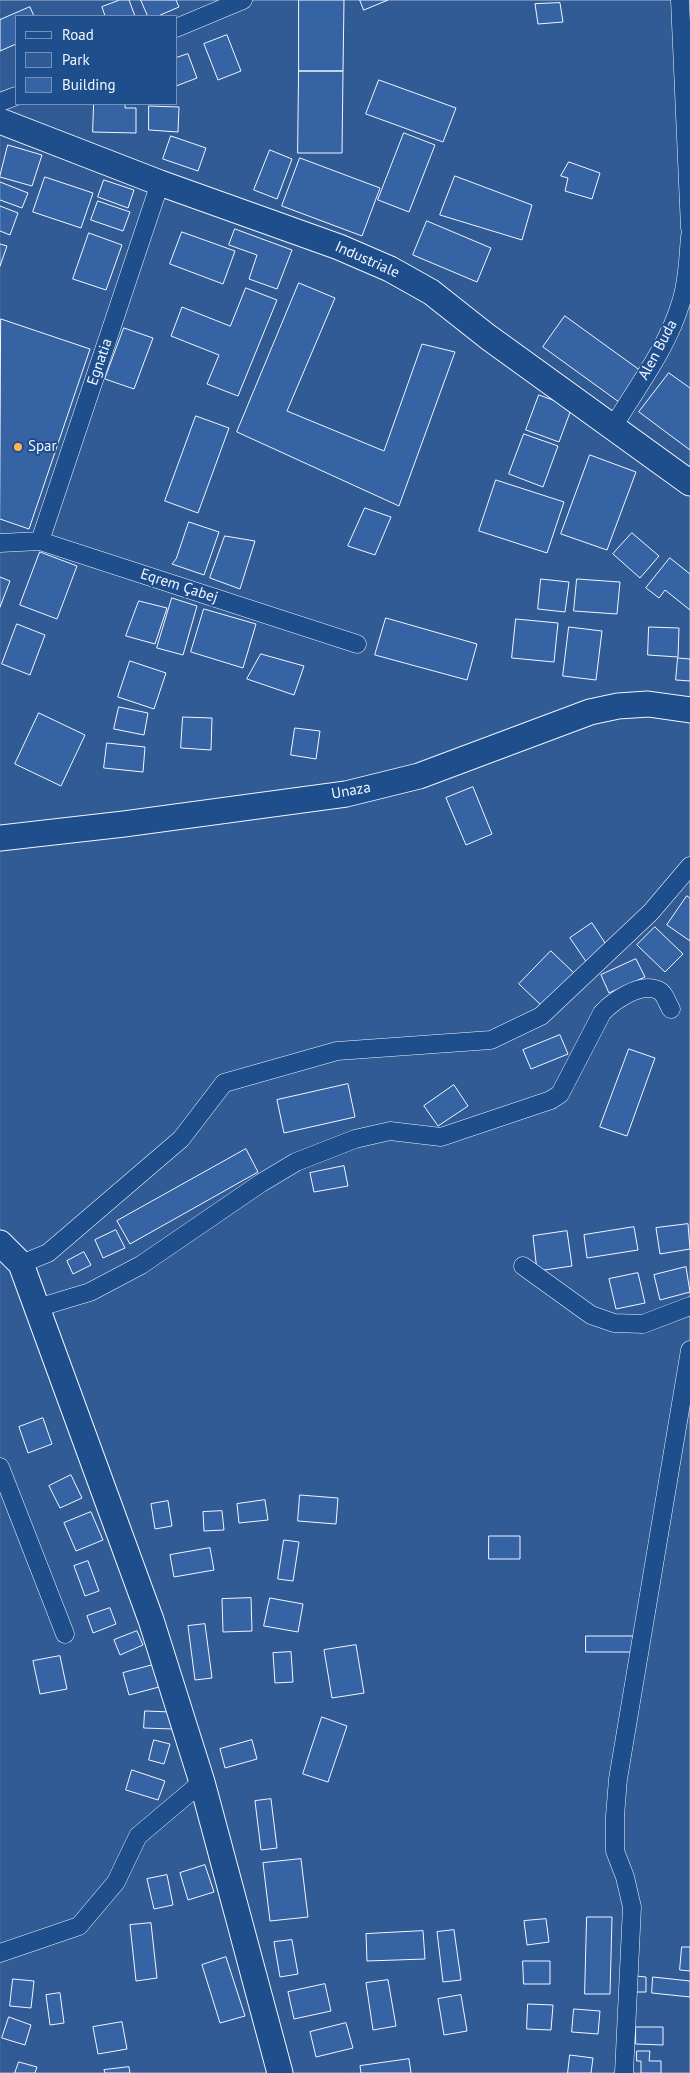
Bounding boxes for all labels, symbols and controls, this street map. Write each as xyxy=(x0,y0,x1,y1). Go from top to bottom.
legend xyxy=(15,15,178,105)
text: Road xyxy=(62,25,94,44)
text: Park xyxy=(62,50,90,69)
text: Building xyxy=(62,75,116,94)
street label: Industriale xyxy=(332,238,402,282)
street label: Alen Buda xyxy=(635,317,681,383)
street label: Egnatia xyxy=(84,336,116,388)
place label: Spar xyxy=(28,438,57,456)
marker: Spar xyxy=(12,441,24,453)
street label: Eqrem Çabej xyxy=(138,565,220,607)
street label: Unaza xyxy=(330,779,372,803)

